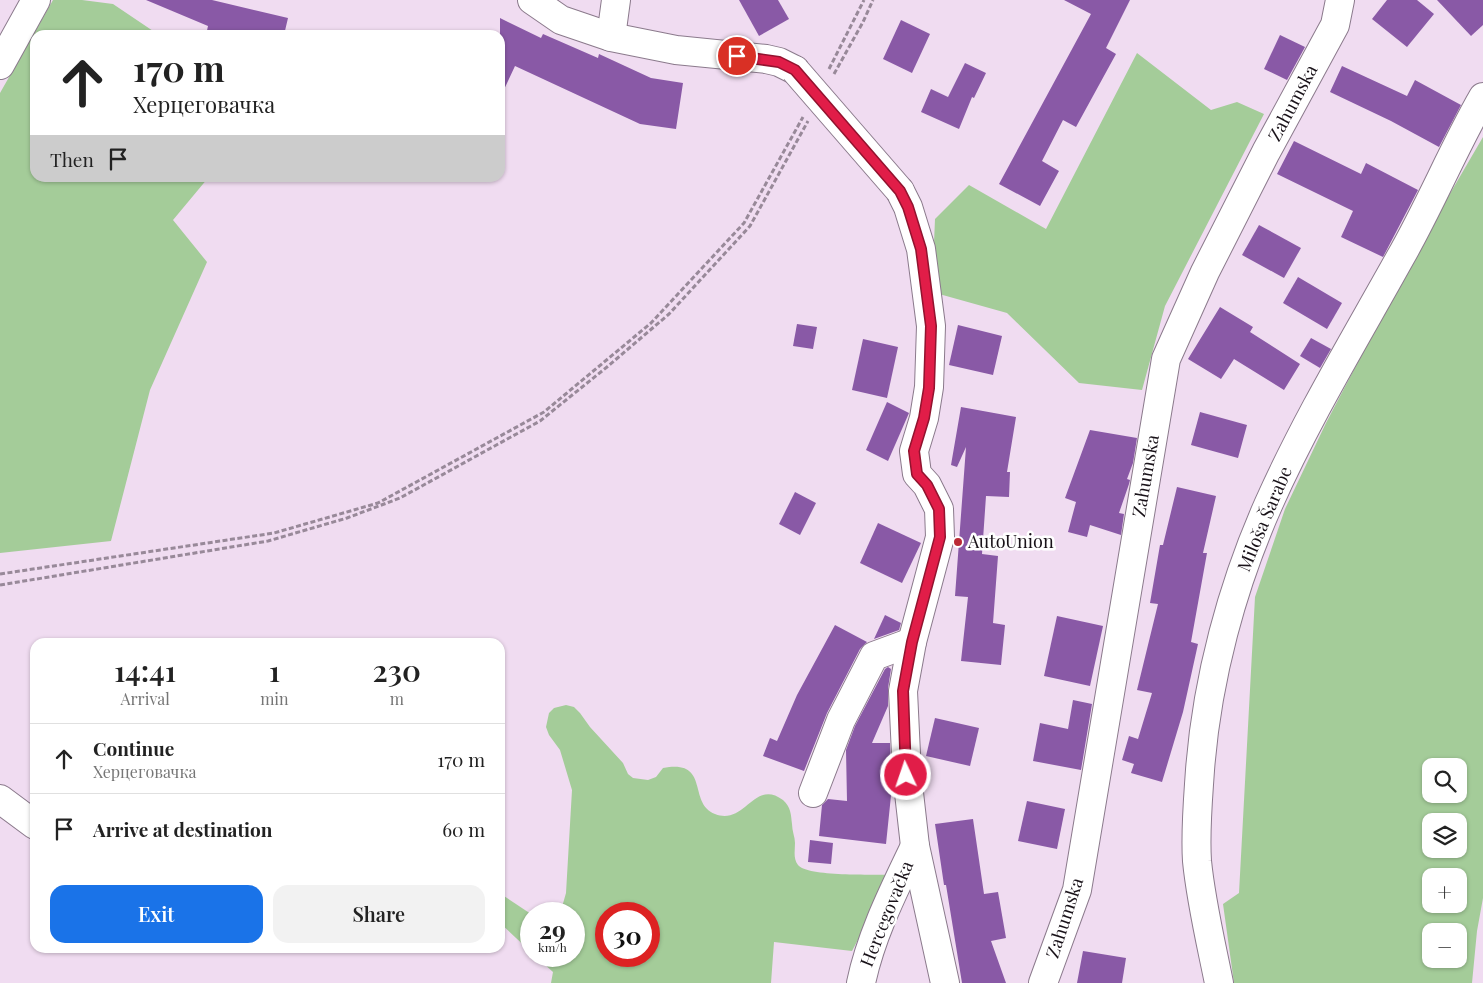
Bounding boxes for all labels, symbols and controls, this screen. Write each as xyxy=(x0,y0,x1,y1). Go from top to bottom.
pin xyxy=(716,35,758,77)
icon: arrive xyxy=(723,42,751,70)
text: 170 m xyxy=(133,44,225,91)
icon: ahead xyxy=(50,50,115,115)
street label: Zahumska xyxy=(1262,60,1322,145)
text: Херцеговачка xyxy=(133,89,275,119)
icon: arrive xyxy=(104,145,132,173)
text: Then xyxy=(50,146,94,172)
street label: Zahumska xyxy=(1126,433,1164,519)
street label: Miloša Šarabe xyxy=(1231,462,1297,575)
place label: AutoUnion xyxy=(967,529,1054,553)
marker: AutoUnion xyxy=(952,536,964,548)
text: 14:41 xyxy=(114,650,176,690)
text: 1 xyxy=(269,650,280,690)
text: 230 xyxy=(373,650,421,690)
text: Arrival xyxy=(120,688,170,709)
text: min xyxy=(260,688,289,709)
text: m xyxy=(390,688,404,709)
text: Continue xyxy=(93,735,174,761)
icon: ahead xyxy=(50,745,78,773)
text: 170 m xyxy=(437,746,485,772)
position arrow xyxy=(879,748,931,800)
map controls xyxy=(1422,758,1467,968)
button: search xyxy=(1422,758,1467,803)
text: Херцеговачка xyxy=(93,761,197,782)
button: layers xyxy=(1422,813,1467,858)
icon: arrive xyxy=(50,815,78,843)
text: Arrive at destination xyxy=(93,816,273,842)
text: 60 m xyxy=(442,816,485,842)
street label: Hercegovačka xyxy=(854,857,918,970)
button: + xyxy=(1422,868,1467,913)
street label: Zahumska xyxy=(1040,874,1088,961)
button: Exit xyxy=(50,885,263,943)
button: Share xyxy=(273,885,485,943)
speed limit sign: 30 xyxy=(595,902,660,967)
text: 29 xyxy=(539,912,566,945)
button: − xyxy=(1422,923,1467,968)
text: km/h xyxy=(538,939,567,955)

